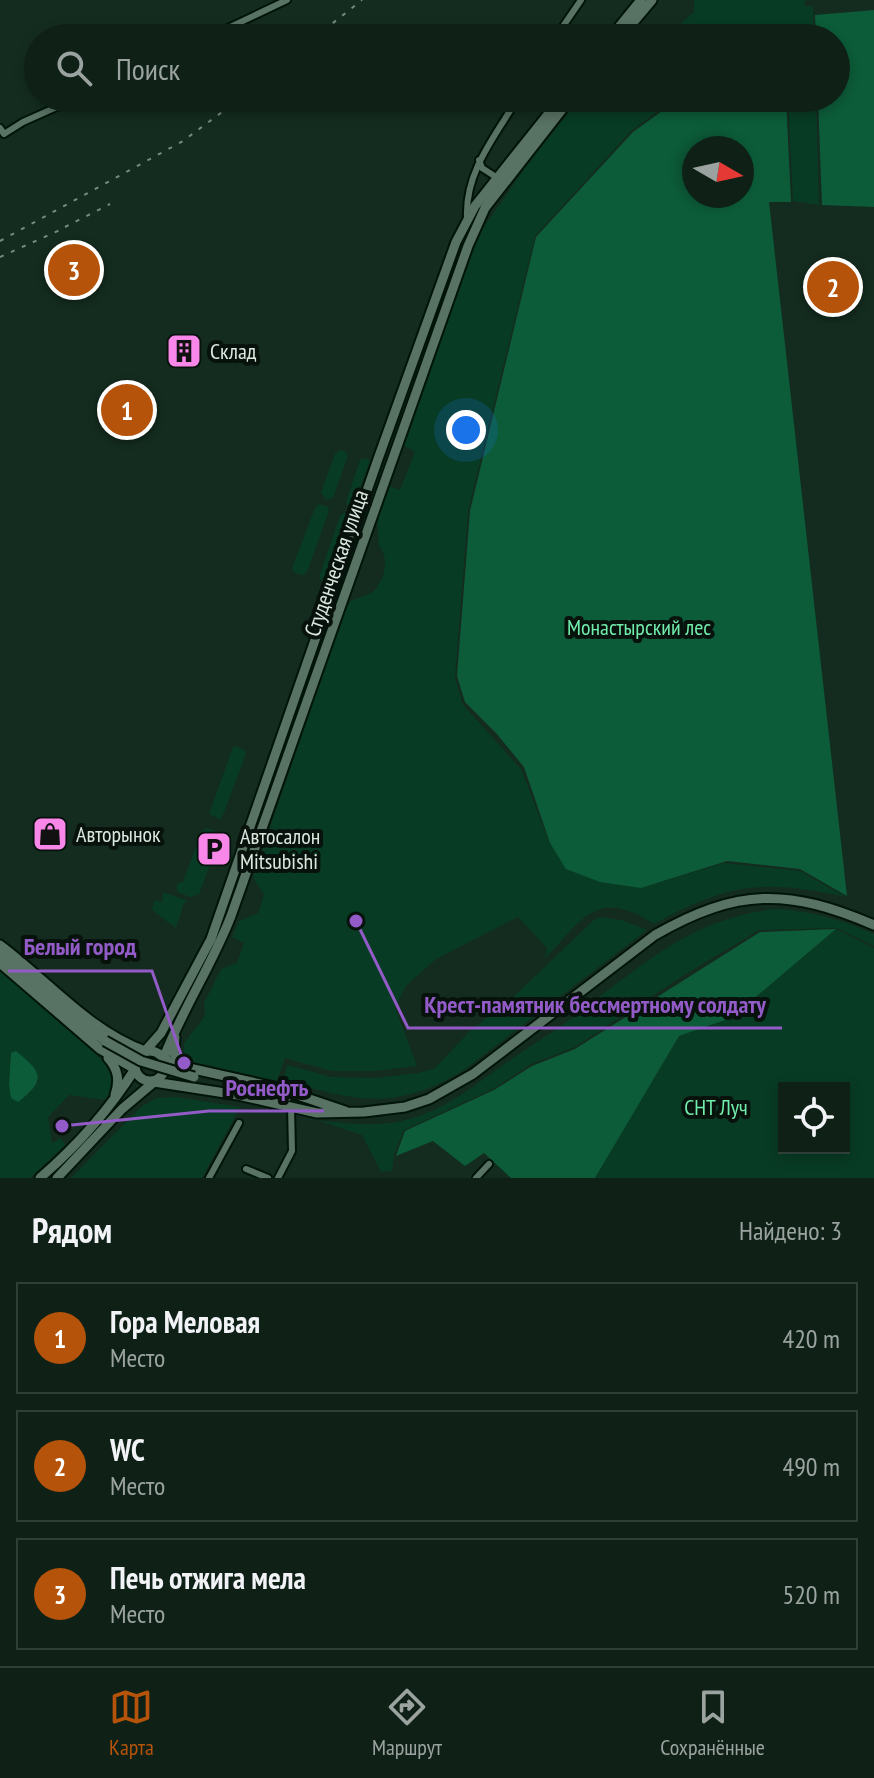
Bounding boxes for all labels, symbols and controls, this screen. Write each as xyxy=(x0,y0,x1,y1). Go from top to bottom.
search box xyxy=(24,24,850,112)
icon: search xyxy=(52,46,96,90)
text: Поиск xyxy=(116,49,180,88)
north arrow xyxy=(682,136,754,208)
pin: 3 xyxy=(48,240,100,300)
pin: 2 xyxy=(807,257,859,317)
building icon: Склад xyxy=(165,332,203,370)
place label: Склад xyxy=(210,337,257,365)
pin: 1 xyxy=(101,380,153,440)
your location xyxy=(446,410,486,450)
street label: Студенческая улица xyxy=(298,486,374,640)
park label: Монастырский лес xyxy=(567,613,711,641)
shop icon: Авторынок xyxy=(31,815,69,853)
place label: Авторынок xyxy=(76,820,161,848)
place label: Автосалон Mitsubishi xyxy=(240,822,320,875)
parking icon: Автосалон Mitsubishi xyxy=(195,830,233,868)
callout: Белый город xyxy=(8,923,152,971)
text: Белый город xyxy=(24,931,137,962)
callout: Крест-памятник бессмертному солдату xyxy=(408,980,782,1028)
text: Крест-памятник бессмертному солдату xyxy=(424,989,766,1020)
callout: Роснефть xyxy=(209,1063,324,1111)
text: Роснефть xyxy=(226,1072,309,1103)
map controls xyxy=(778,1082,850,1154)
button: locate xyxy=(778,1082,850,1154)
park label: СНТ Луч xyxy=(684,1093,748,1121)
text: Рядом xyxy=(32,1208,112,1252)
text: Найдено: 3 xyxy=(739,1214,842,1247)
text: Гора Меловая xyxy=(110,1302,260,1341)
text: 1 xyxy=(54,1322,66,1355)
text: 420 m xyxy=(782,1322,840,1355)
text: Место xyxy=(110,1341,165,1374)
text: WC xyxy=(110,1430,145,1469)
text: 2 xyxy=(54,1450,66,1483)
text: 490 m xyxy=(782,1450,840,1483)
text: Место xyxy=(110,1469,165,1502)
text: Печь отжига мела xyxy=(110,1558,306,1597)
text: 3 xyxy=(54,1578,66,1611)
text: 520 m xyxy=(782,1578,840,1611)
text: Место xyxy=(110,1597,165,1630)
tab: Карта xyxy=(109,1685,154,1761)
tab: Маршрут xyxy=(372,1685,442,1761)
tab: Сохранённые xyxy=(660,1685,765,1761)

